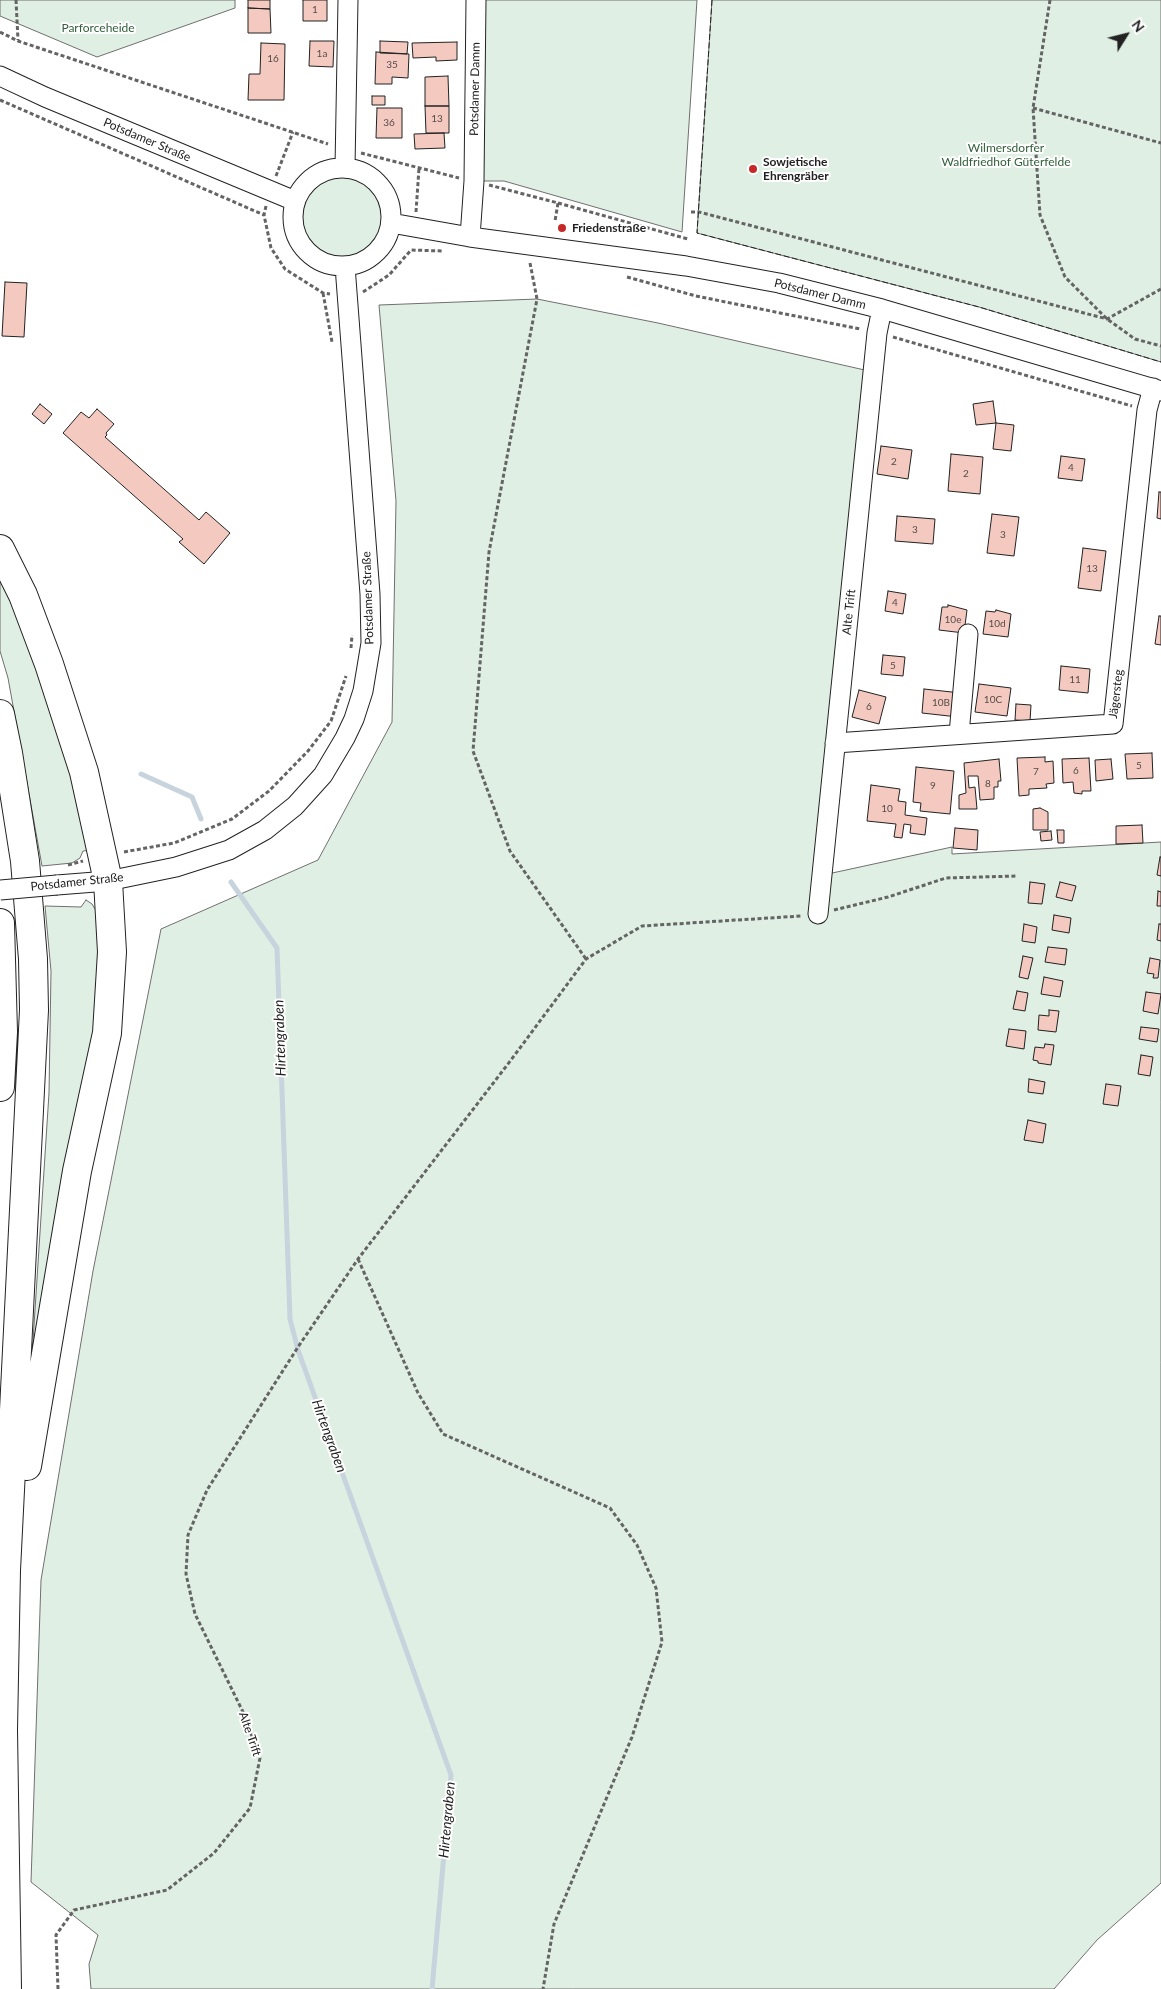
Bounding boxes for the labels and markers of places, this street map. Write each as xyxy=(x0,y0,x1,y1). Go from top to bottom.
place label: Sowjetische Ehrengräber xyxy=(763,155,829,183)
marker: Sowjetische Ehrengräber xyxy=(747,163,759,175)
place label: Friedenstraße xyxy=(572,221,646,235)
marker: Friedenstraße xyxy=(556,222,568,234)

